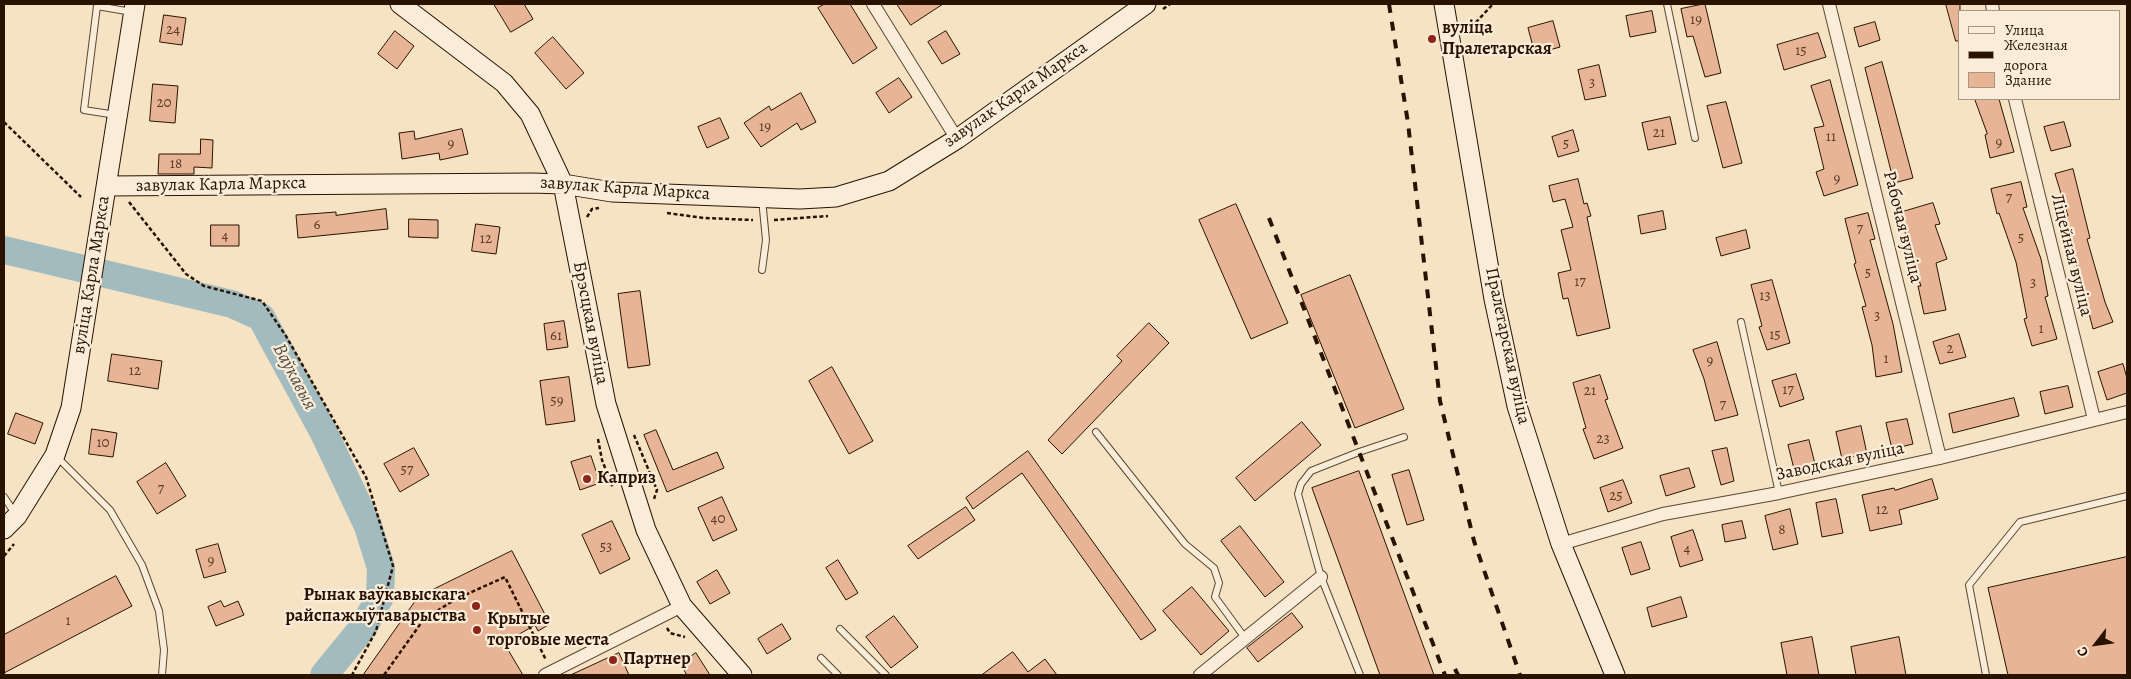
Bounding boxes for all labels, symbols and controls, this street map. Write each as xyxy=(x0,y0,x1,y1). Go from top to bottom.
legend xyxy=(1958,10,2121,100)
house number: 19 xyxy=(1690,11,1702,29)
place label: вуліца Пралетарская xyxy=(1442,18,1552,60)
text: Улица xyxy=(2005,20,2044,40)
house number: 24 xyxy=(166,21,180,39)
marker: вуліца Пралетарская xyxy=(1426,33,1438,45)
text: Железная дорога xyxy=(2004,35,2068,75)
street label: завулак Карла Маркса xyxy=(940,37,1092,153)
house number: 15 xyxy=(1795,42,1807,60)
text: Здание xyxy=(2005,70,2052,90)
house number: 3 xyxy=(1589,74,1595,92)
house number: 20 xyxy=(156,94,172,112)
house number: 19 xyxy=(759,118,771,136)
house number: 21 xyxy=(1653,124,1665,142)
house number: 11 xyxy=(1826,128,1836,146)
house number: 9 xyxy=(1996,134,2002,152)
house number: 9 xyxy=(448,135,454,153)
house number: 5 xyxy=(1563,135,1569,153)
house number: 18 xyxy=(170,155,182,173)
street label: Рабочая вуліца xyxy=(1878,169,1926,285)
house number: 9 xyxy=(1834,170,1840,188)
street label: завулак Карла Маркса xyxy=(539,172,711,206)
street label: завулак Карла Маркса xyxy=(136,173,306,197)
house number: 7 xyxy=(2006,189,2012,207)
street label: Ліцейная вуліца xyxy=(2045,192,2097,318)
street label: вуліца Карла Маркса xyxy=(69,194,115,356)
house number: 6 xyxy=(314,216,320,234)
house number: 7 xyxy=(1857,220,1863,238)
house number: 4 xyxy=(222,227,228,245)
house number: 5 xyxy=(2018,229,2024,247)
house number: 12 xyxy=(480,230,492,248)
street label: Брэсцкая вуліца xyxy=(567,260,613,386)
house number: 5 xyxy=(1865,264,1871,282)
street label: Пралетарская вуліца xyxy=(1480,266,1534,426)
house number: 17 xyxy=(1574,273,1586,291)
house number: 3 xyxy=(2030,274,2036,292)
house number: 13 xyxy=(1759,287,1771,305)
house number: 3 xyxy=(1874,307,1880,325)
house number: 1 xyxy=(2038,320,2044,338)
house number: 15 xyxy=(1769,326,1781,344)
house number: 61 xyxy=(550,327,562,345)
water label: Ваўкавыя xyxy=(267,340,321,414)
house number: 2 xyxy=(1946,340,1954,358)
house number: 1 xyxy=(1883,350,1889,368)
house number: 9 xyxy=(1707,352,1713,370)
house number: 12 xyxy=(129,362,141,380)
house number: 17 xyxy=(1782,381,1794,399)
house number: 21 xyxy=(1584,382,1596,400)
house number: 59 xyxy=(550,392,564,410)
house number: 7 xyxy=(1720,396,1726,414)
house number: 23 xyxy=(1596,430,1610,448)
house number: 10 xyxy=(96,434,110,452)
street label: Заводская вуліца xyxy=(1774,438,1906,486)
house number: 57 xyxy=(401,461,413,479)
place label: Каприз xyxy=(597,468,656,490)
marker: Каприз xyxy=(581,473,593,485)
house number: 7 xyxy=(158,480,164,498)
house number: 25 xyxy=(1609,487,1623,505)
house number: 12 xyxy=(1876,501,1888,519)
house number: 40 xyxy=(711,510,725,528)
house number: 8 xyxy=(1778,521,1786,539)
house number: 53 xyxy=(600,538,612,556)
house number: 4 xyxy=(1684,540,1690,558)
house number: 9 xyxy=(208,552,214,570)
place label: Рынак ваўкавыскага райспажыўтаварыства xyxy=(285,585,466,628)
marker: Рынак ваўкавыскага райспажыўтаварыства xyxy=(470,600,482,612)
place label: Крытые торговые места xyxy=(487,609,609,652)
house number: 1 xyxy=(65,612,71,630)
north arrow xyxy=(2071,619,2121,669)
marker: Крытые торговые места xyxy=(471,624,483,636)
text: С xyxy=(2072,643,2093,660)
place label: Партнер xyxy=(623,649,691,671)
marker: Партнер xyxy=(607,654,619,666)

